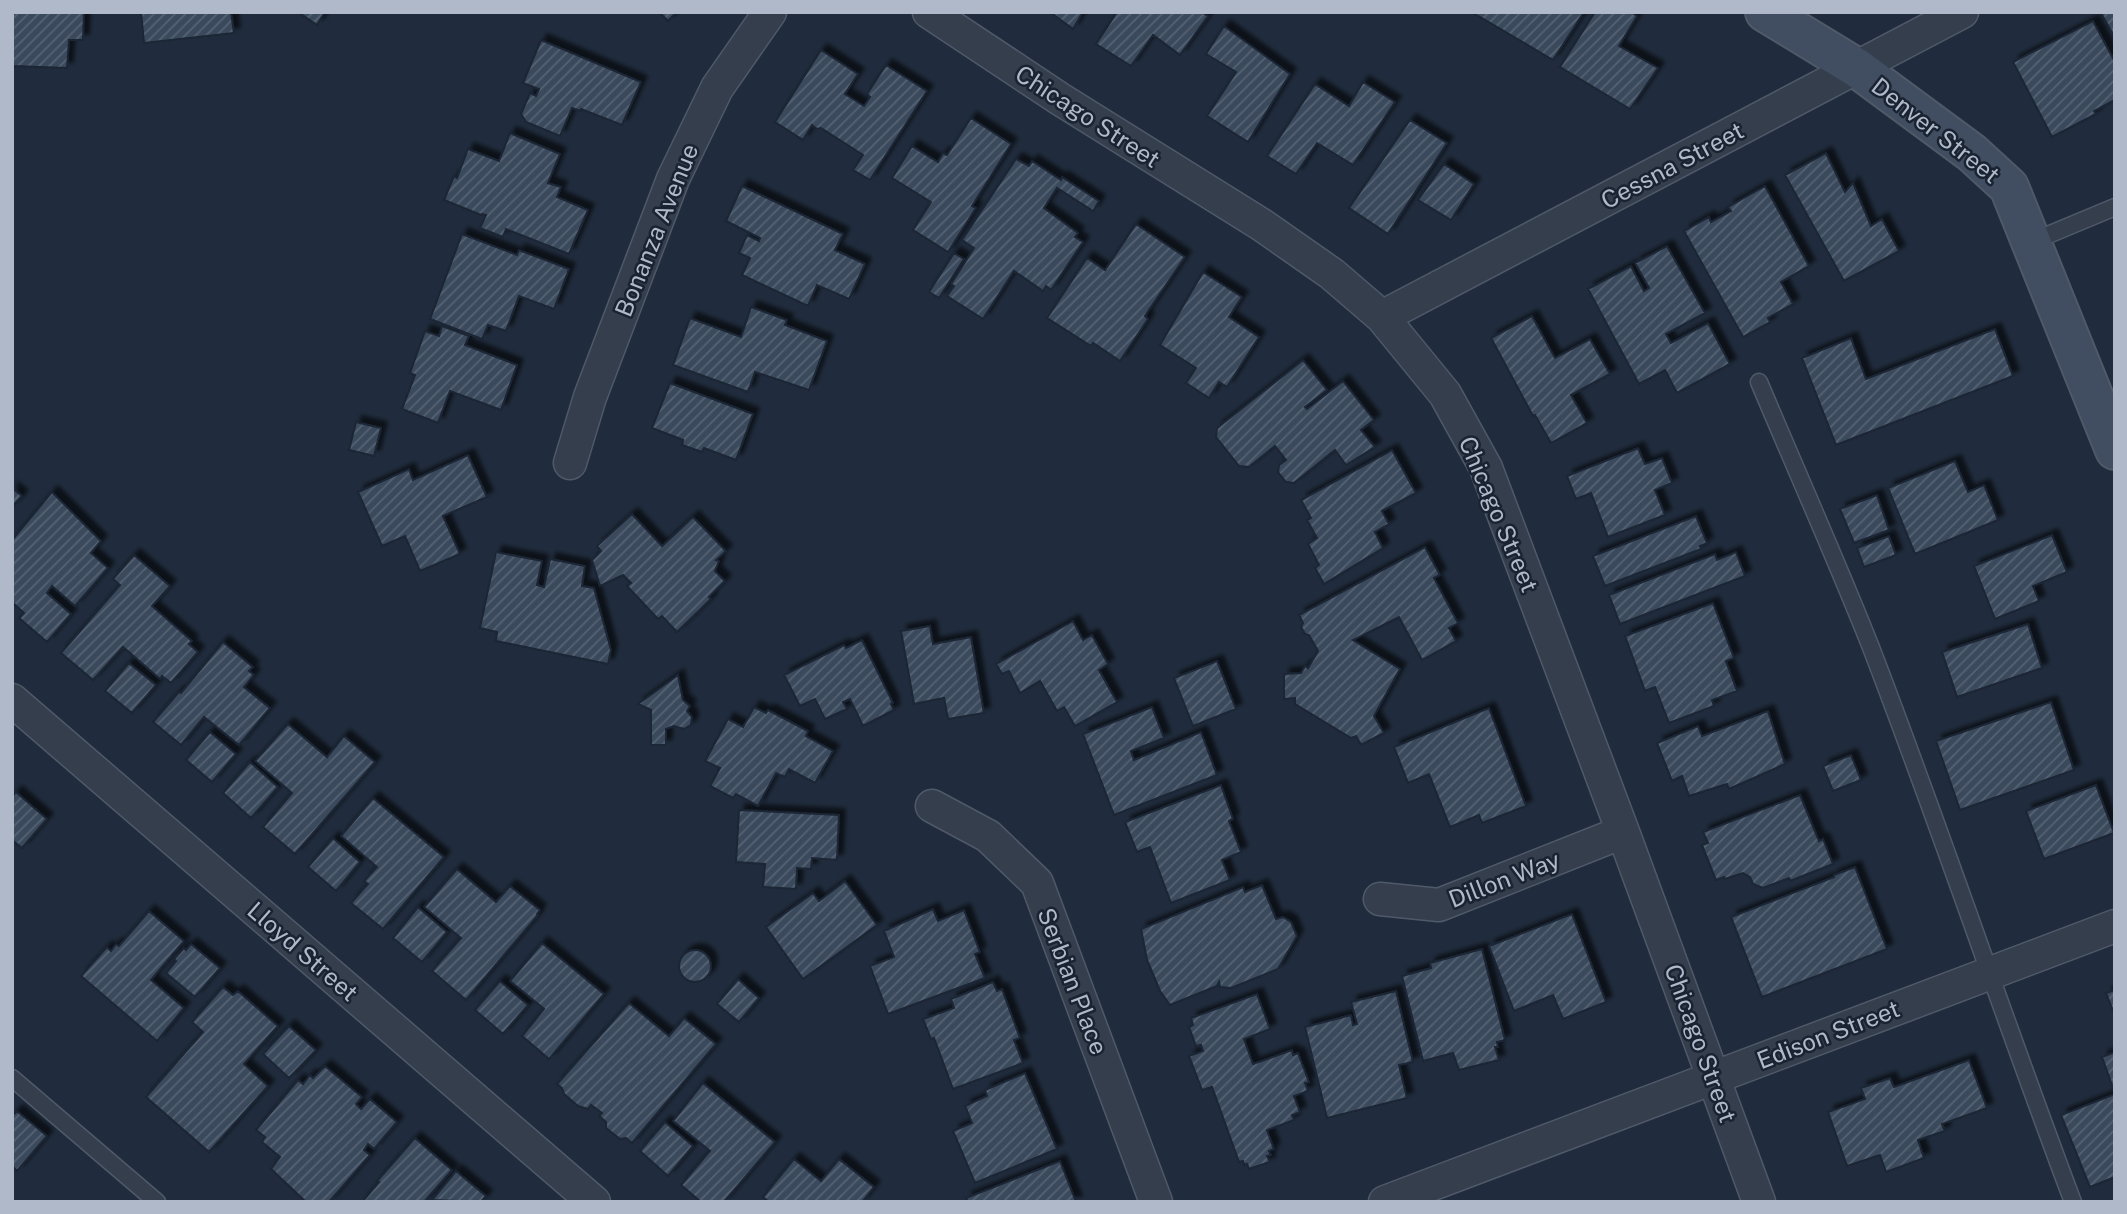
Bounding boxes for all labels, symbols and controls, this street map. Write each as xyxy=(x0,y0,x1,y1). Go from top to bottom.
street label: Chicago Street xyxy=(1011,59,1165,173)
street label: Denver Street xyxy=(1867,71,2005,189)
street label: Cessna Street xyxy=(1596,116,1748,214)
street label: Bonanza Avenue xyxy=(609,140,703,320)
street label: Chicago Street xyxy=(1454,432,1544,596)
street label: Dillon Way xyxy=(1445,845,1564,913)
street label: Lloyd Street xyxy=(242,896,364,1006)
street label: Serbian Place xyxy=(1032,904,1114,1058)
street label: Chicago Street xyxy=(1659,960,1743,1126)
street label: Edison Street xyxy=(1753,994,1903,1074)

